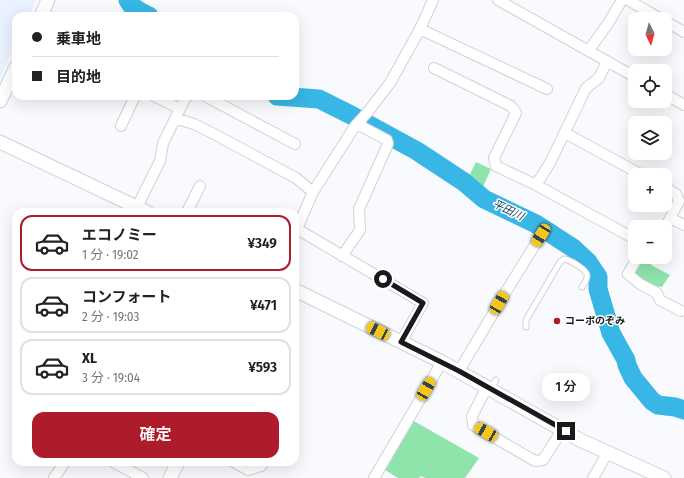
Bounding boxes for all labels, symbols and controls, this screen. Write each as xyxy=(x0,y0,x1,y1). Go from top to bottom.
north arrow xyxy=(628,12,672,56)
map controls xyxy=(628,12,672,264)
text: 乗車地 xyxy=(56,30,101,48)
button: locate xyxy=(628,64,672,108)
text: 目的地 xyxy=(56,68,101,86)
button: layers xyxy=(628,116,672,160)
button: + xyxy=(628,168,672,212)
water label: 平田川 xyxy=(490,197,527,224)
button: − xyxy=(628,220,672,264)
car xyxy=(530,222,552,248)
icon: car xyxy=(34,225,70,261)
text: エコノミー xyxy=(82,226,157,244)
text: ¥349 xyxy=(248,234,277,252)
text: 1 分 · 19:02 xyxy=(82,247,139,262)
route start xyxy=(374,270,392,288)
icon: car xyxy=(34,287,70,323)
text: コンフォート xyxy=(82,288,172,306)
car xyxy=(488,290,510,316)
text: ¥471 xyxy=(250,296,277,314)
text: 2 分 · 19:03 xyxy=(82,309,139,324)
place label: コーポのぞみ xyxy=(565,315,625,327)
marker: コーポのぞみ xyxy=(552,316,562,326)
car xyxy=(365,320,391,342)
icon: car xyxy=(34,349,70,385)
text: XL xyxy=(82,349,97,367)
text: ¥593 xyxy=(248,358,277,376)
text: 3 分 · 19:04 xyxy=(82,370,140,385)
callout: 1 分 xyxy=(542,373,590,401)
car xyxy=(415,376,437,402)
text: 1 分 xyxy=(555,379,577,394)
button: 確定 xyxy=(32,412,279,458)
car xyxy=(473,421,499,443)
route end xyxy=(557,422,575,440)

